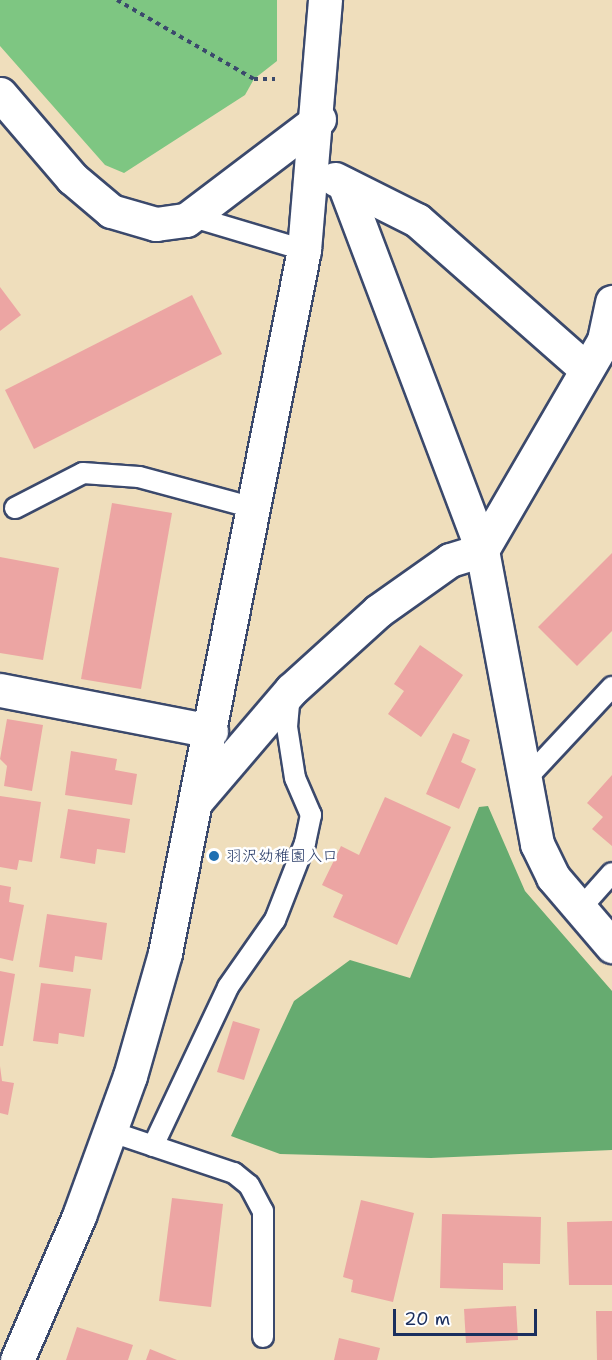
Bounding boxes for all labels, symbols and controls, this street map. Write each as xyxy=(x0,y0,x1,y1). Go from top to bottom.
place label: 羽沢幼稚園入口 xyxy=(226,846,338,866)
marker: 羽沢幼稚園入口 xyxy=(207,849,221,863)
scale bar xyxy=(396,1297,540,1335)
text: 20 m xyxy=(404,1307,450,1331)

